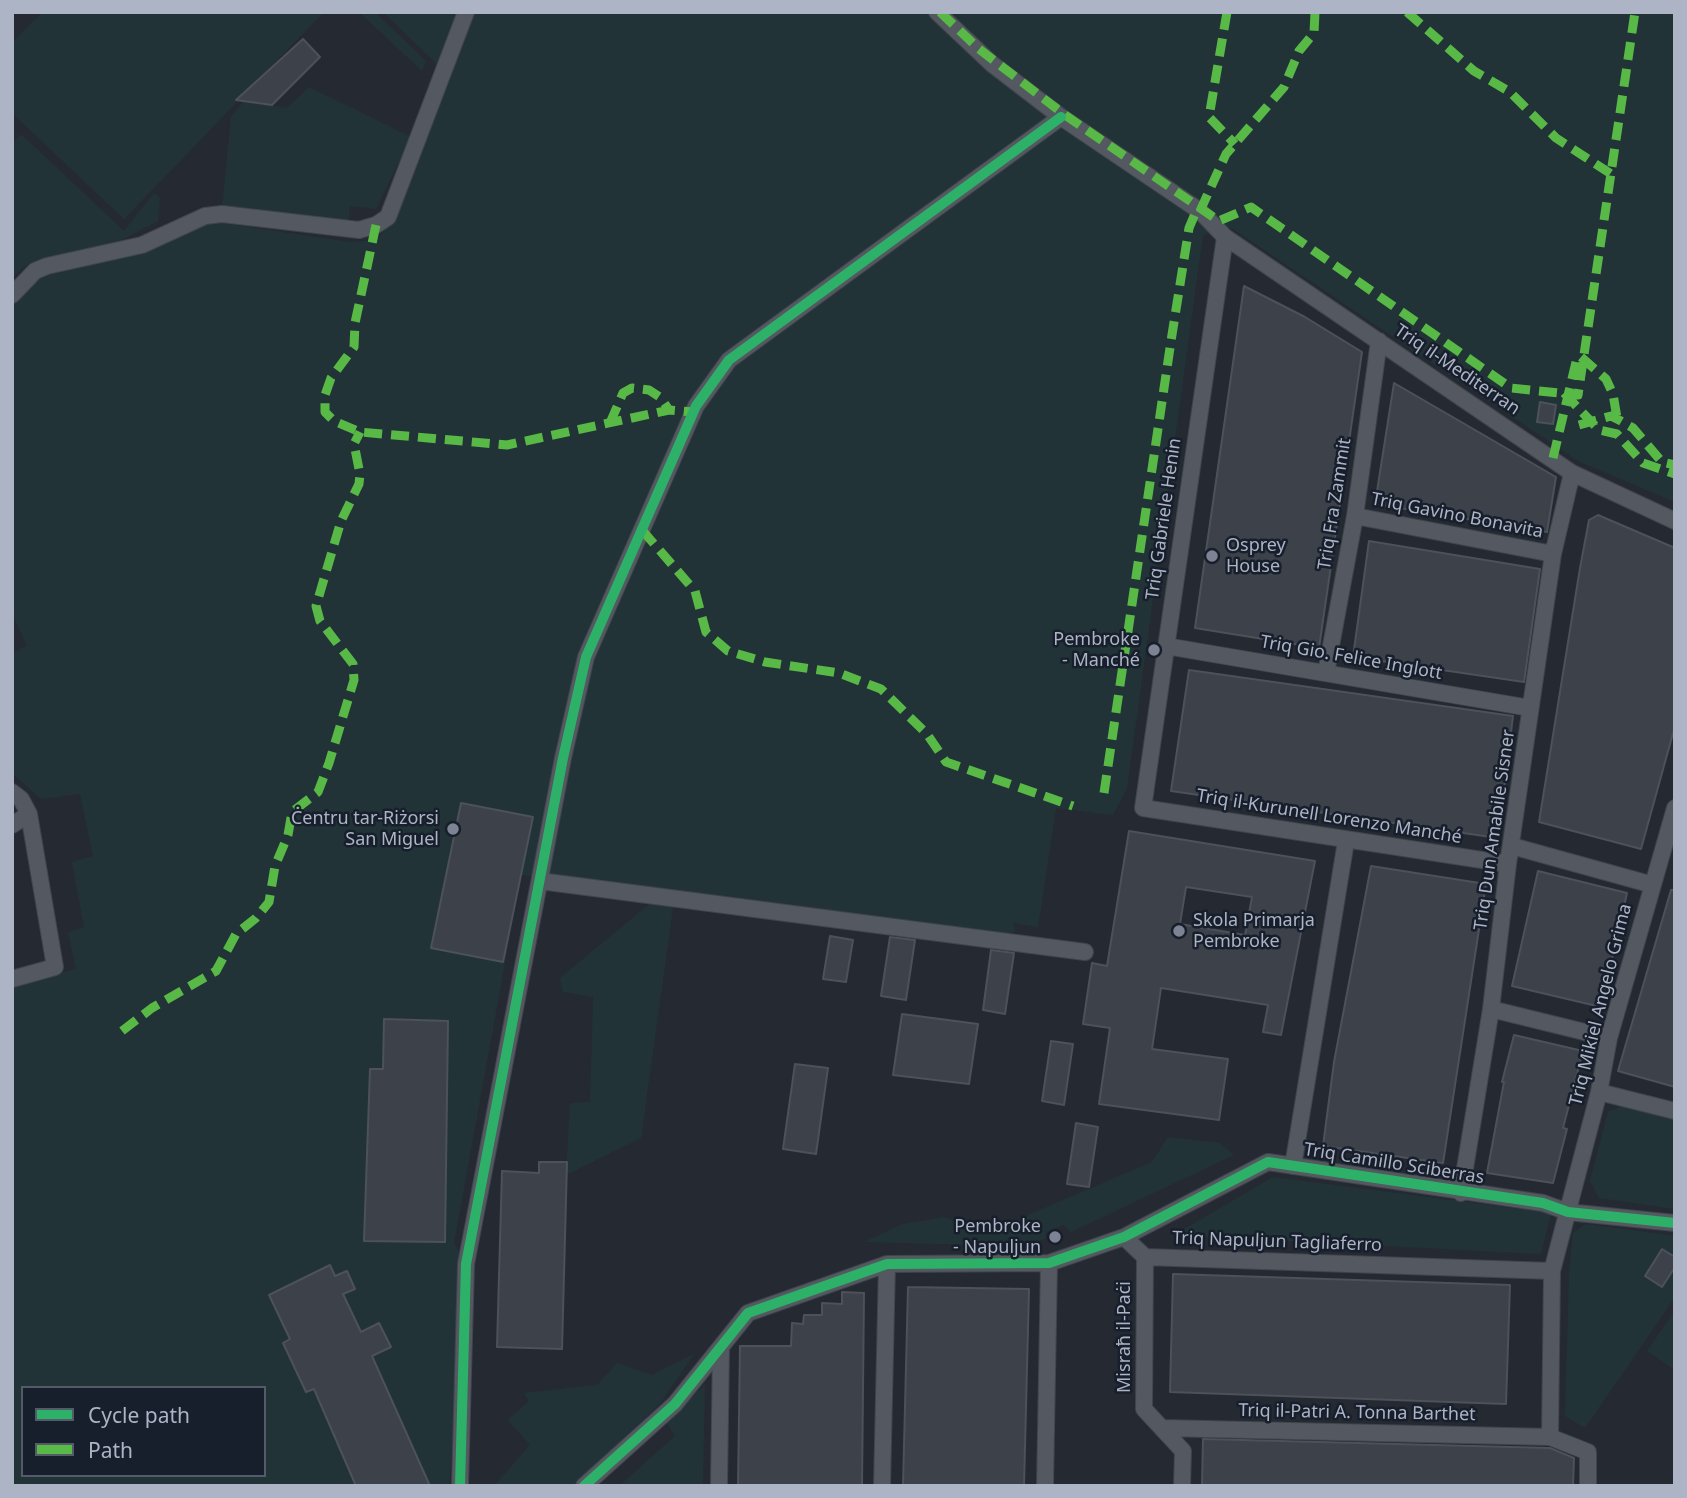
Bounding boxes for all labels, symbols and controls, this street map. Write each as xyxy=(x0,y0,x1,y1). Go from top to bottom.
street label: Triq il-Mediterran xyxy=(1390,320,1524,420)
street label: Triq Fra Zammit xyxy=(1314,436,1356,572)
street label: Triq Gabriele Henin xyxy=(1142,437,1186,601)
street label: Triq Gavino Bonavita xyxy=(1369,489,1545,543)
place label: Osprey House xyxy=(1226,535,1286,578)
marker: Osprey House xyxy=(1204,548,1220,564)
place label: Pembroke - Manché xyxy=(1053,629,1140,672)
street label: Triq Gio. Felice Inglott xyxy=(1258,631,1444,685)
marker: Pembroke - Manché xyxy=(1146,642,1162,658)
street label: Triq Dun Amabile Sisner xyxy=(1470,728,1520,932)
street label: Triq il-Kurunell Lorenzo Manché xyxy=(1195,785,1463,849)
place label: Ċentru tar-Riżorsi San Miguel xyxy=(291,808,439,850)
marker: Ċentru tar-Riżorsi San Miguel xyxy=(445,821,461,837)
street label: Triq Mikiel Angelo Grima xyxy=(1565,902,1637,1108)
place label: Skola Primarja Pembroke xyxy=(1193,910,1315,953)
marker: Skola Primarja Pembroke xyxy=(1171,923,1187,939)
street label: Triq Camillo Sciberras xyxy=(1302,1139,1486,1189)
place label: Pembroke - Napuljun xyxy=(953,1216,1041,1258)
street label: Triq Napuljun Tagliaferro xyxy=(1172,1228,1382,1256)
marker: Pembroke - Napuljun xyxy=(1047,1229,1063,1245)
street label: Misraħ il-Paċi xyxy=(1114,1281,1136,1393)
legend xyxy=(21,1386,266,1477)
street label: Triq il-Patri A. Tonna Barthet xyxy=(1238,1400,1476,1426)
text: Cycle path xyxy=(88,1401,190,1429)
text: Path xyxy=(88,1436,133,1464)

